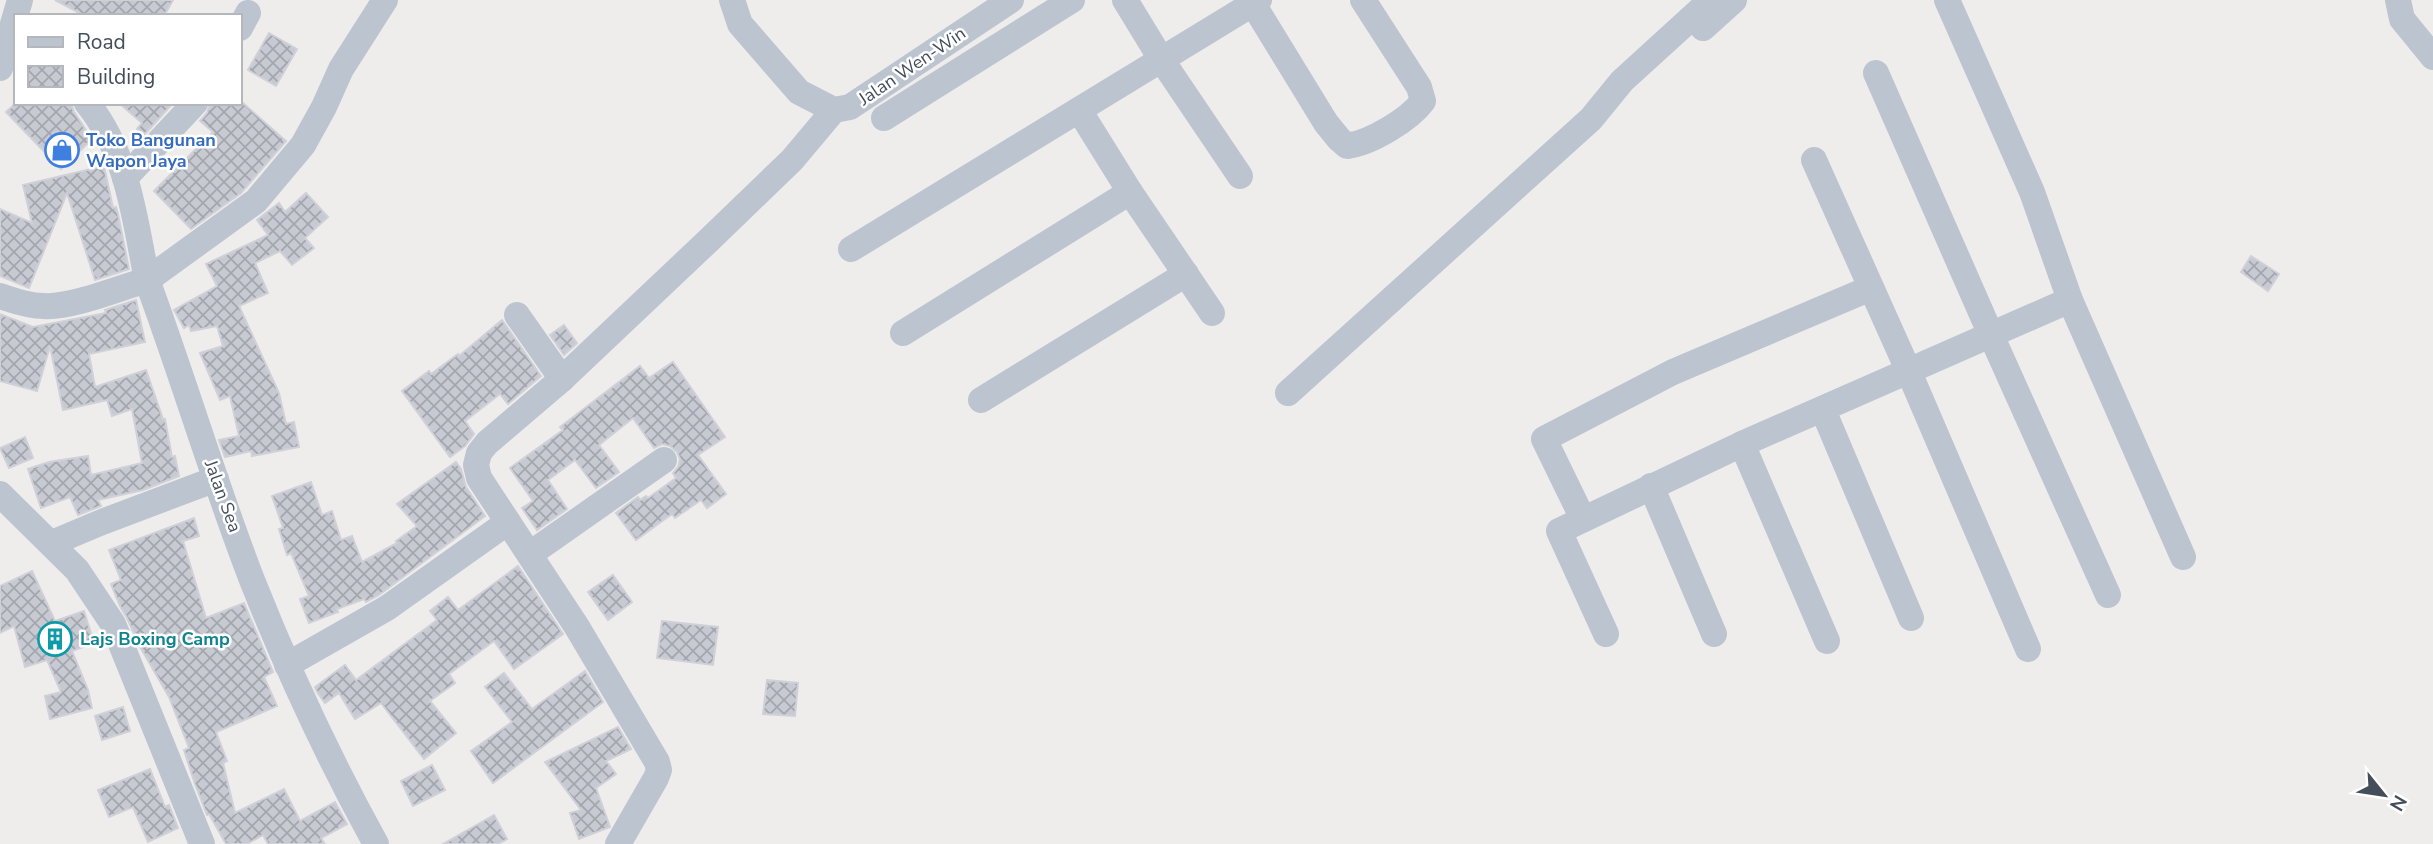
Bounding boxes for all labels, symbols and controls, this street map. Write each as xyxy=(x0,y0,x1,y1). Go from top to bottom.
legend xyxy=(14,14,242,105)
street label: Jalan Wen-Win xyxy=(853,21,970,111)
text: Road xyxy=(77,28,126,56)
text: Building xyxy=(77,63,155,91)
place label: Toko Bangunan Wapon Jaya xyxy=(86,128,216,173)
shop icon: Toko Bangunan Wapon Jaya xyxy=(43,131,81,169)
street label: Jalan Sea xyxy=(199,456,247,535)
building icon: Lajs Boxing Camp xyxy=(36,620,74,658)
place label: Lajs Boxing Camp xyxy=(80,627,230,651)
north arrow xyxy=(2349,760,2419,830)
text: N xyxy=(2383,790,2413,816)

